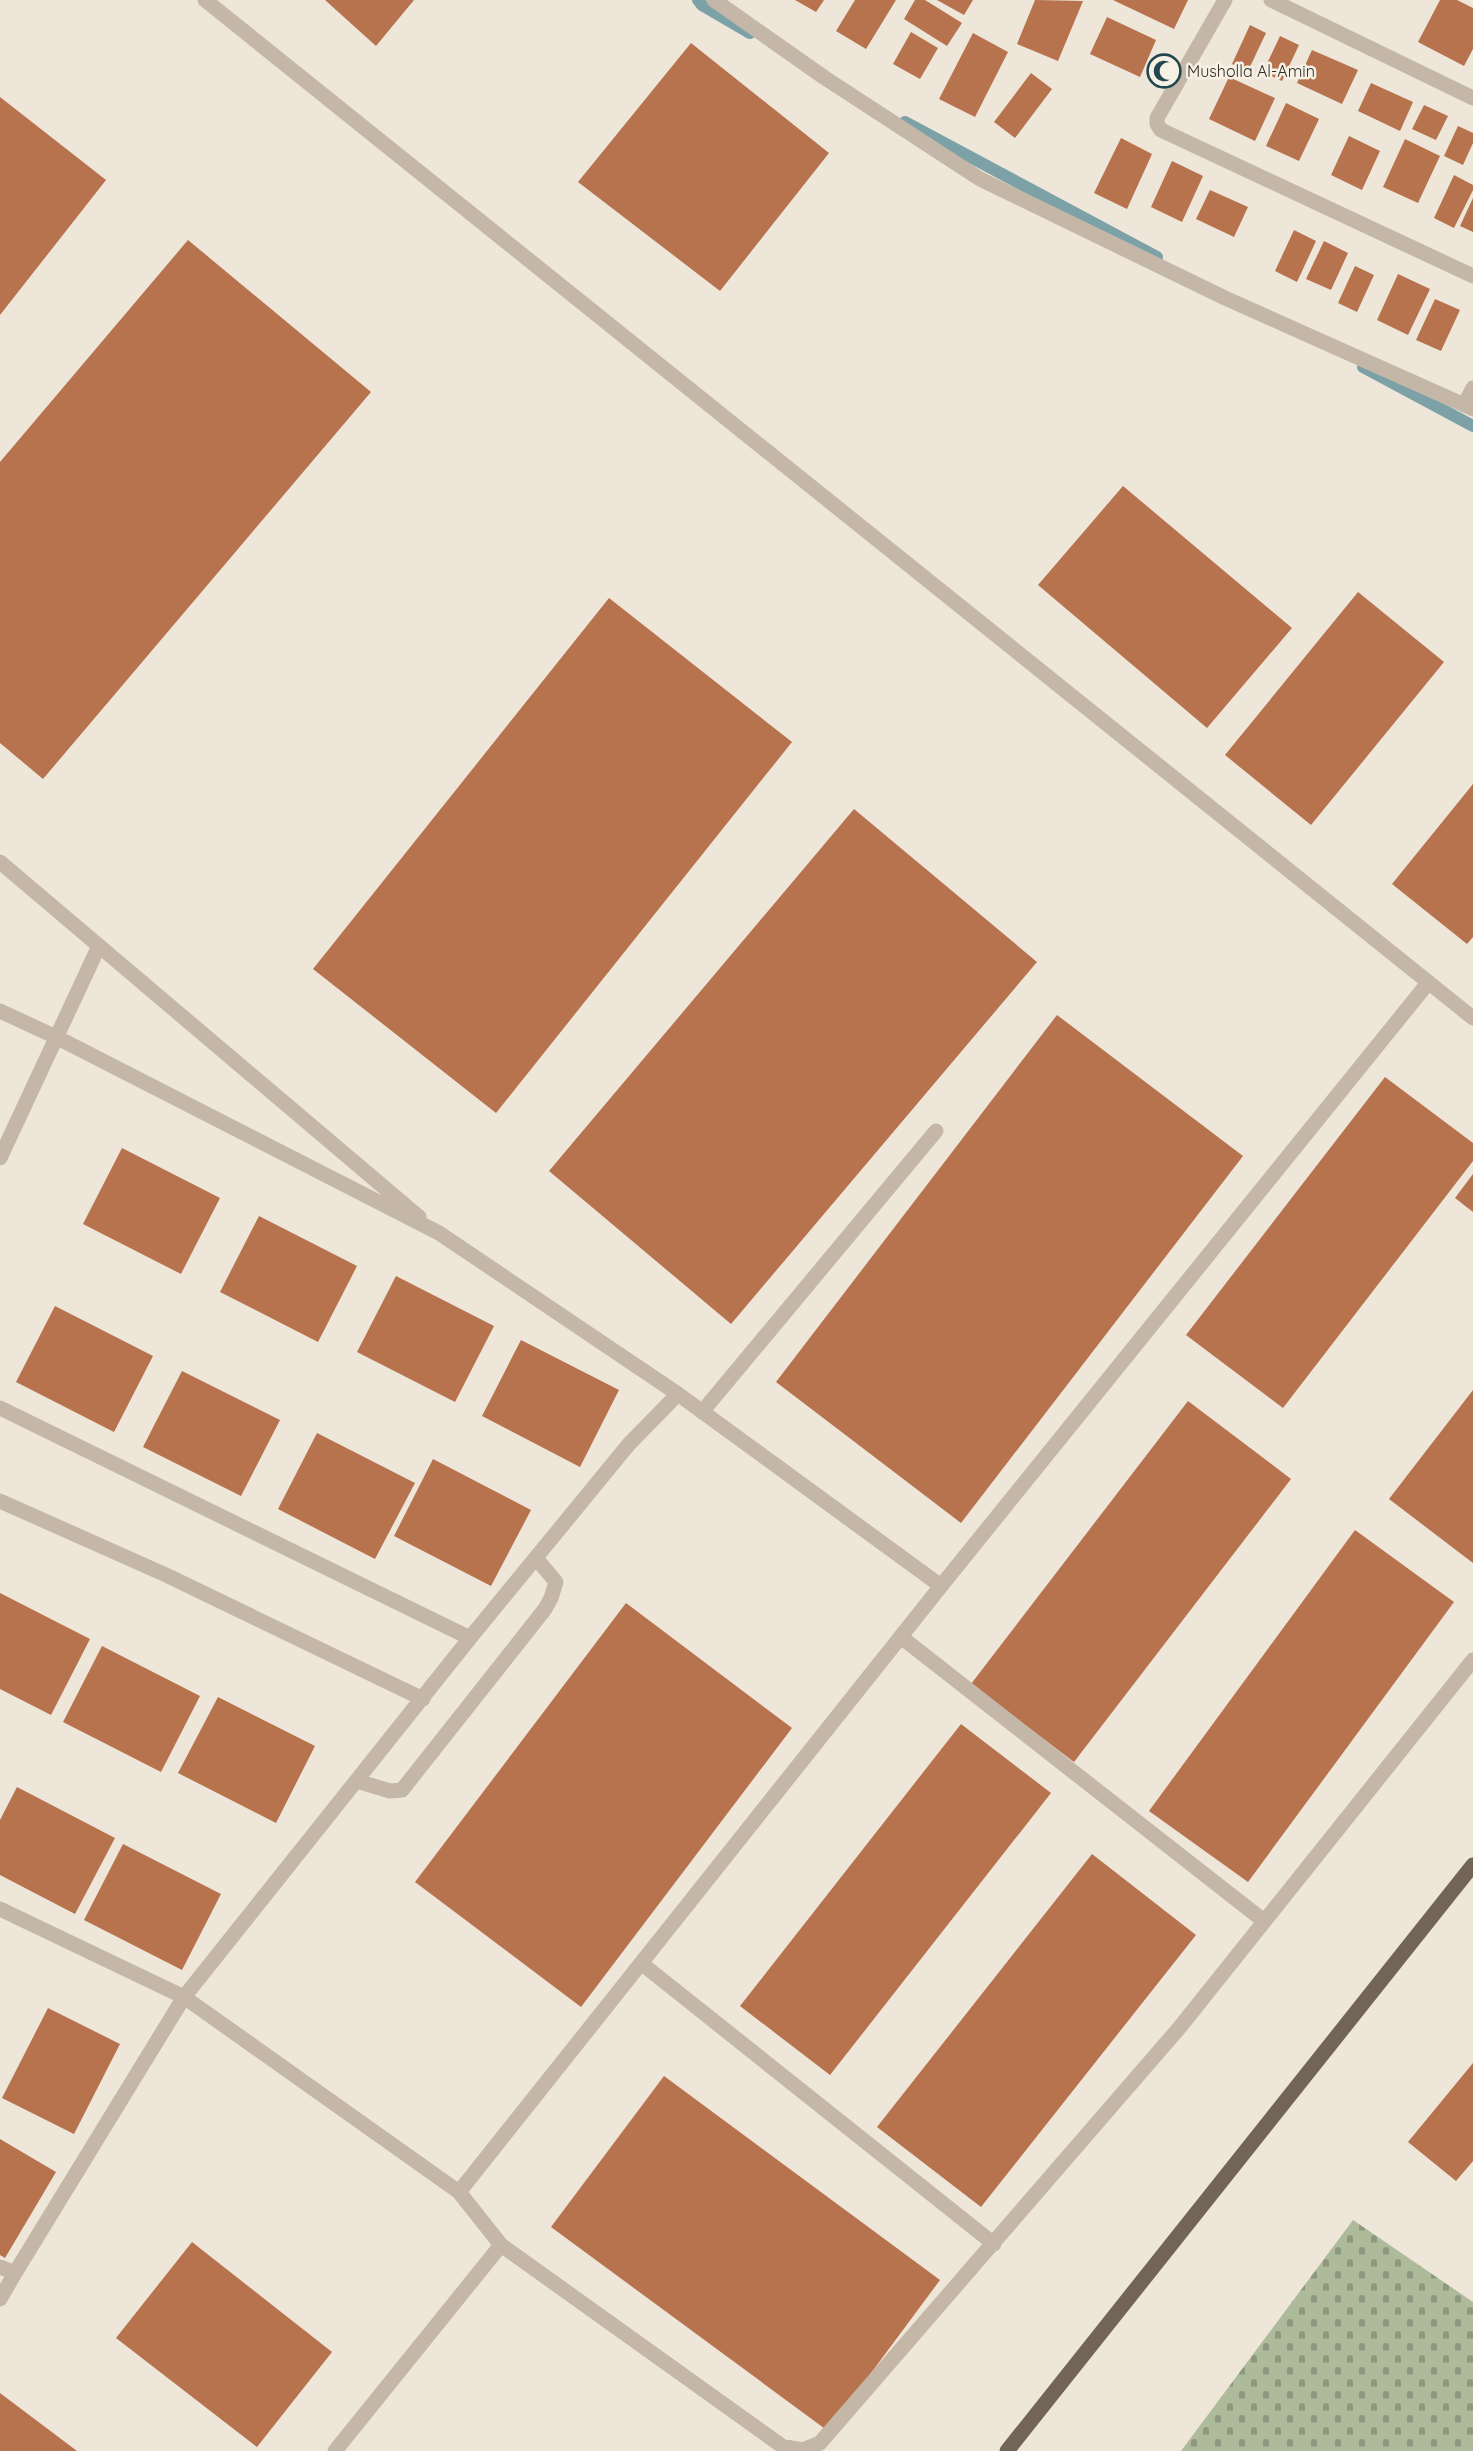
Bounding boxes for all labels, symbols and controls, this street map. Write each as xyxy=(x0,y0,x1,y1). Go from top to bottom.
mosque icon: Musholla Al-Amin xyxy=(1146,53,1182,89)
place label: Musholla Al-Amin xyxy=(1187,61,1315,81)

